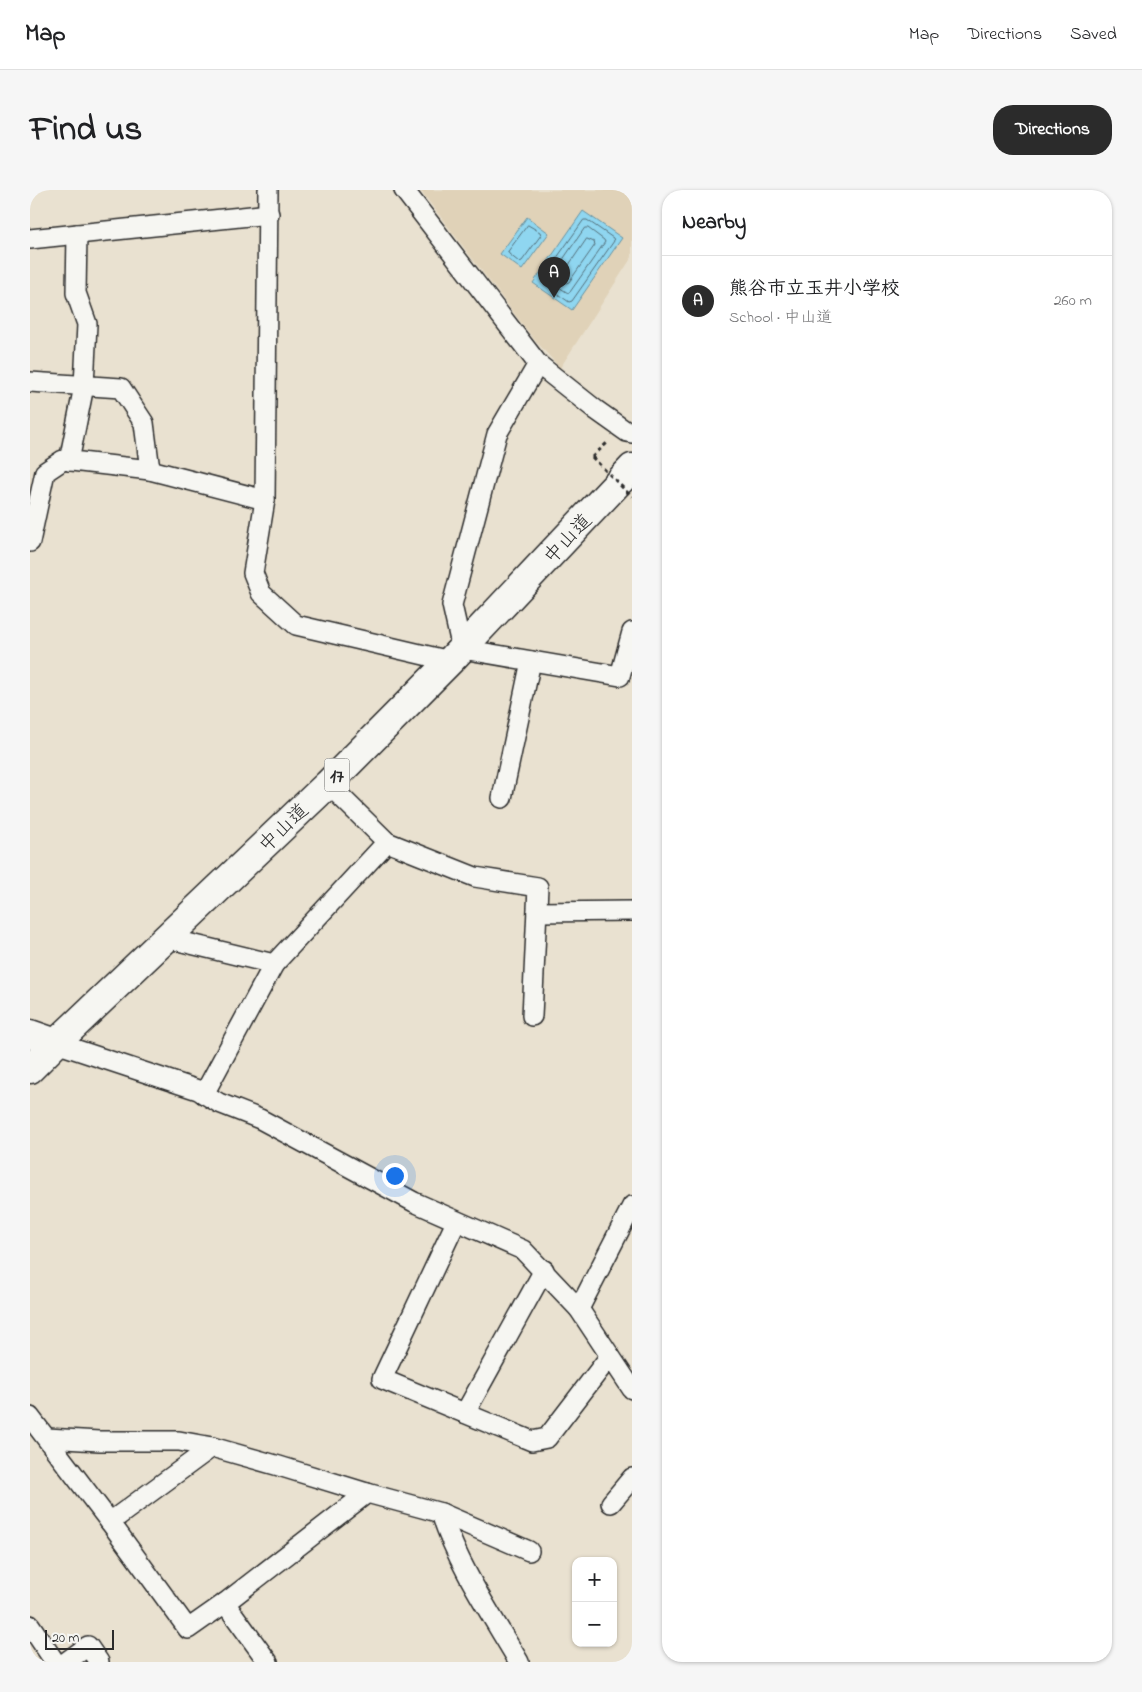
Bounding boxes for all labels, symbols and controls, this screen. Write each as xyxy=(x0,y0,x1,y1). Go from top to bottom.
text: Map xyxy=(25,17,66,52)
text: Map xyxy=(909,22,939,48)
text: Directions xyxy=(967,22,1042,48)
text: Saved xyxy=(1070,22,1117,48)
text: Find us xyxy=(30,105,142,156)
button: Directions xyxy=(993,105,1112,155)
text: Nearby xyxy=(682,208,746,238)
pin: A xyxy=(538,257,570,298)
text: 熊谷市立玉井小学校 xyxy=(729,276,900,303)
text: A xyxy=(693,289,703,313)
text: 260 m xyxy=(1054,289,1092,313)
text: School · 中山道 xyxy=(729,306,832,330)
street label: 中山道 xyxy=(538,508,600,572)
road number: 17 xyxy=(324,758,350,792)
street label: 中山道 xyxy=(253,798,316,860)
your location xyxy=(382,1163,408,1189)
map controls xyxy=(572,1557,617,1647)
button: + xyxy=(572,1557,617,1602)
button: − xyxy=(572,1602,617,1647)
scale bar xyxy=(45,1627,114,1650)
text: 20 m xyxy=(52,1628,79,1649)

